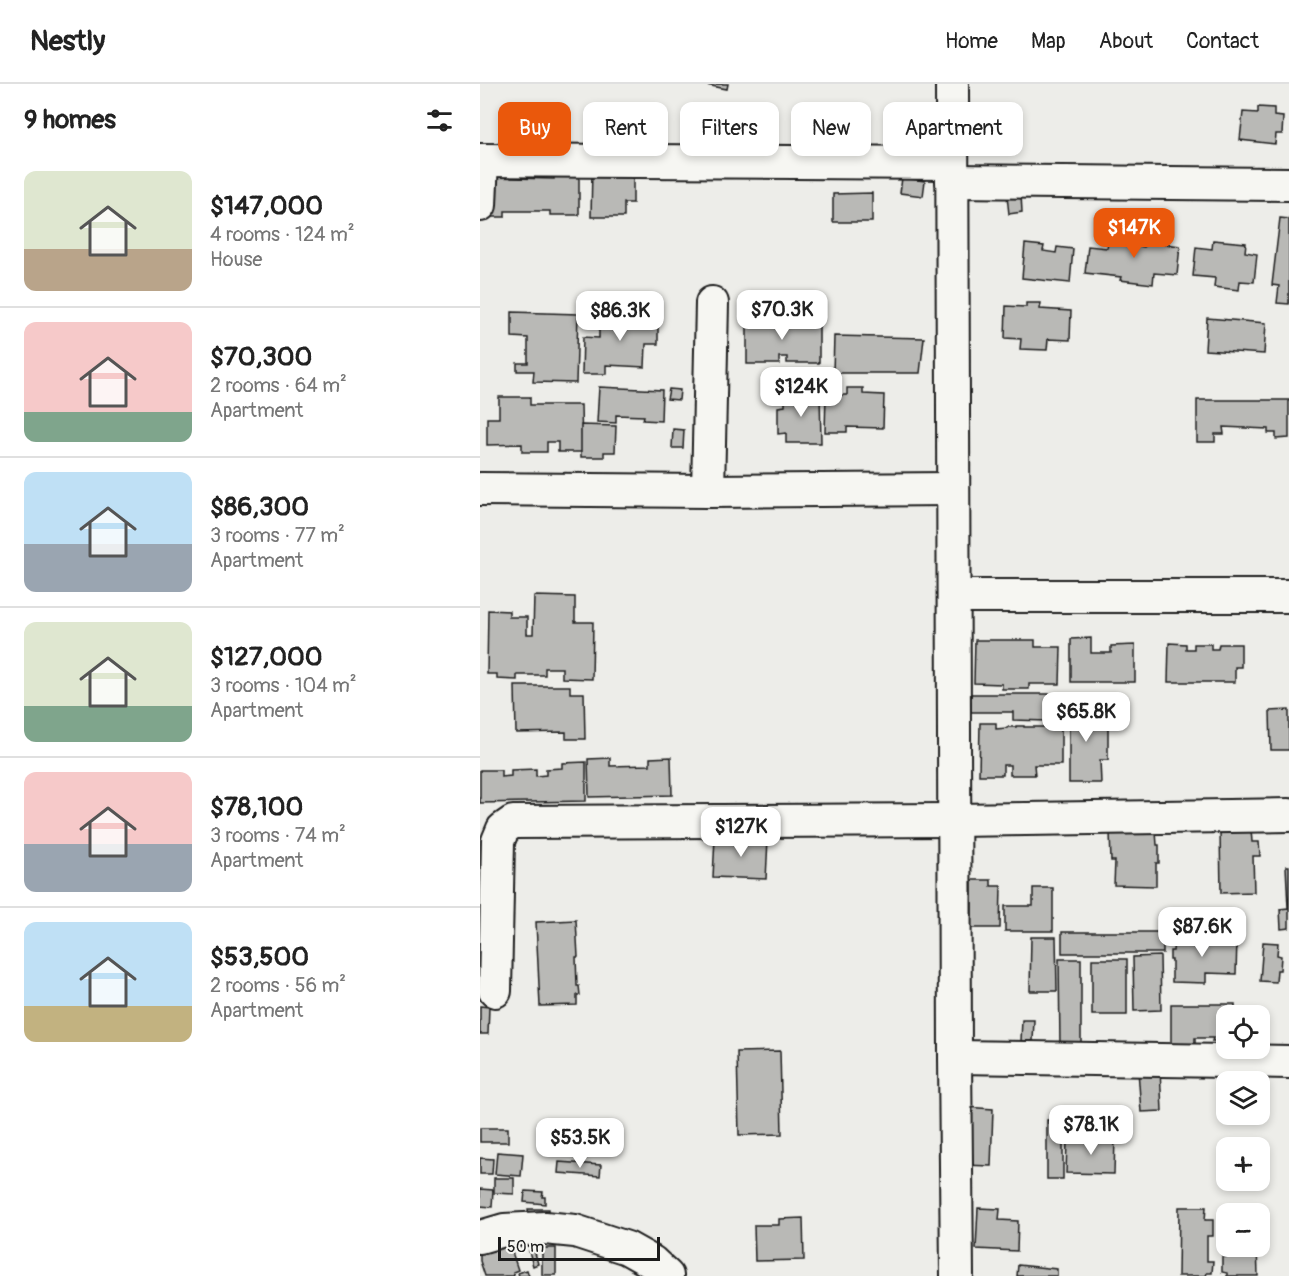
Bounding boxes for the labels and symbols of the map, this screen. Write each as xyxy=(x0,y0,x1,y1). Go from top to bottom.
pin: $147K xyxy=(1092,208,1176,259)
pin: $70.3K xyxy=(733,290,831,341)
pin: $86.3K xyxy=(571,291,669,342)
pin: $124K xyxy=(759,367,843,418)
pin: $65.8K xyxy=(1037,692,1135,743)
pin: $127K xyxy=(699,807,783,858)
pin: $87.6K xyxy=(1153,907,1251,958)
pin: $78.1K xyxy=(1042,1105,1140,1156)
pin: $53.5K xyxy=(531,1118,629,1169)
scale bar xyxy=(498,1234,660,1262)

